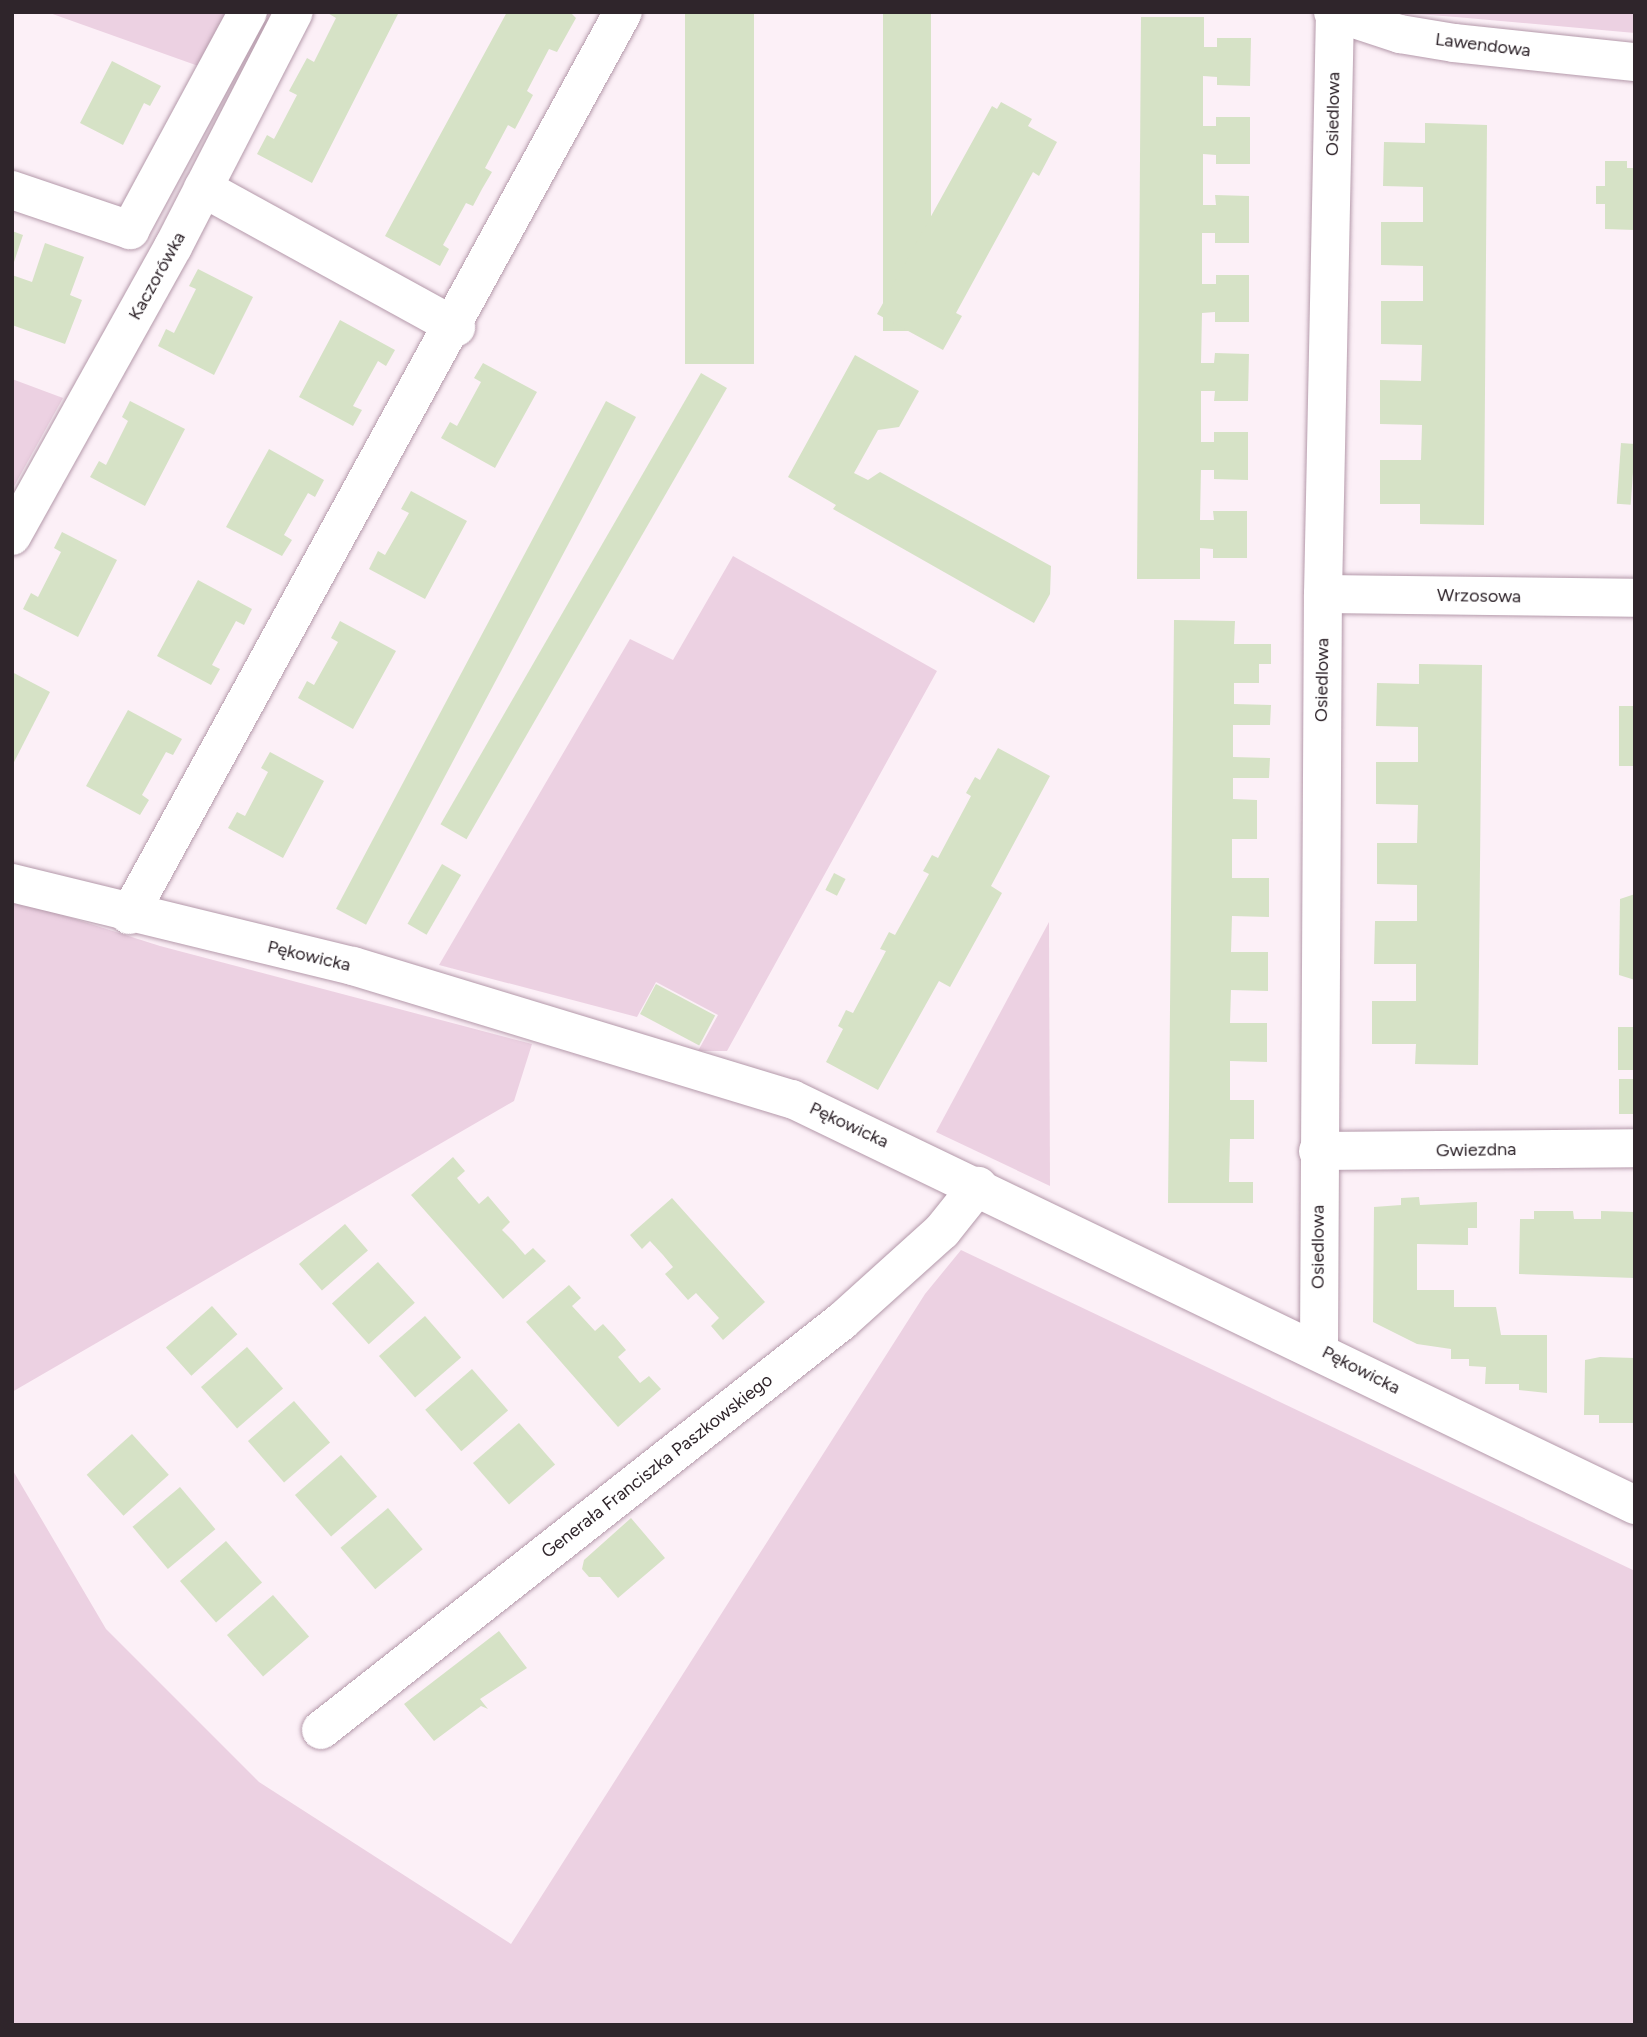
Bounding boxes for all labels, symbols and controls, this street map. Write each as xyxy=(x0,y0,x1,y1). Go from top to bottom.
street label: Lawendowa xyxy=(1434,28,1532,62)
street label: Osiedlowa xyxy=(1321,72,1345,156)
street label: Kaczorówka xyxy=(124,228,190,324)
street label: Wrzosowa xyxy=(1437,584,1521,608)
street label: Osiedlowa xyxy=(1310,638,1334,722)
street label: Pękowicka xyxy=(265,936,353,976)
street label: Pękowicka xyxy=(806,1097,892,1153)
street label: Gwiezdna xyxy=(1436,1139,1516,1161)
street label: Osiedlowa xyxy=(1307,1205,1329,1289)
street label: Pękowicka xyxy=(1318,1341,1404,1399)
street label: Generała Franciszka Paszkowskiego xyxy=(537,1369,777,1563)

